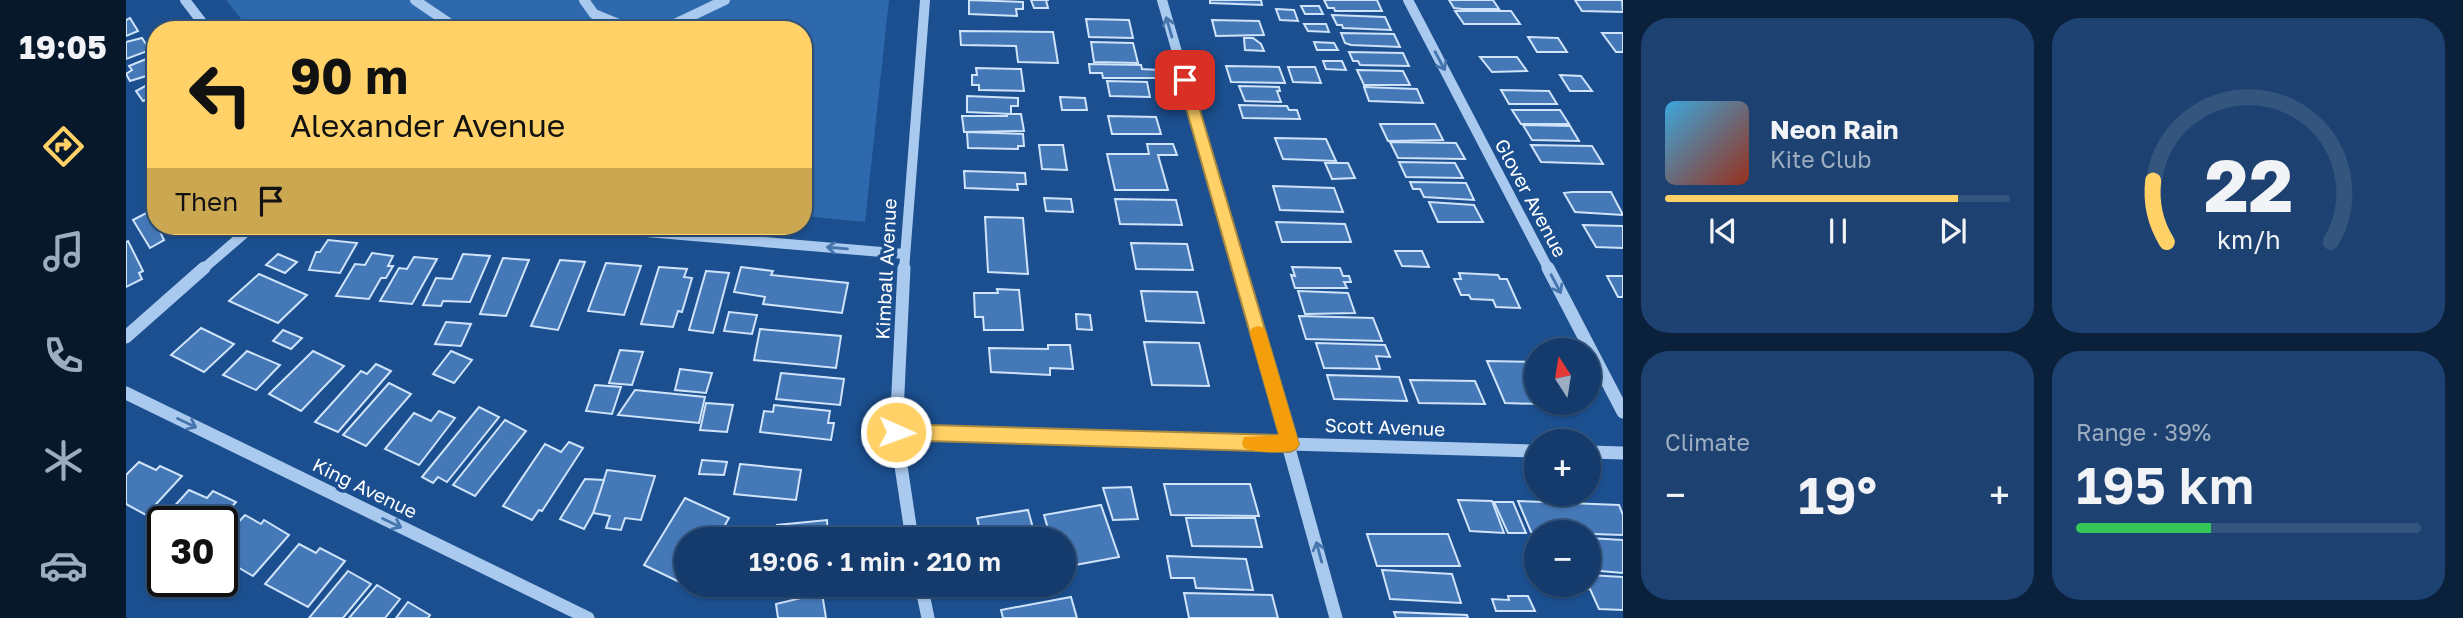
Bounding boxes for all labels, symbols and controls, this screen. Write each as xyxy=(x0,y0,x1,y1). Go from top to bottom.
one-way arrow xyxy=(1162,16,1175,38)
text: 19:05 xyxy=(19,28,107,66)
text: 90 m xyxy=(290,46,408,105)
icon: left xyxy=(175,49,266,140)
pin xyxy=(1155,50,1215,110)
one-way arrow xyxy=(1433,50,1447,70)
icon: arrive xyxy=(1166,61,1204,99)
text: Alexander Avenue xyxy=(290,106,565,144)
text: Neon Rain xyxy=(1770,114,1899,145)
icon: directions xyxy=(39,122,88,171)
street label: Glover Avenue xyxy=(1491,135,1572,261)
text: 22 xyxy=(2204,141,2293,228)
text: Kite Club xyxy=(1770,145,1871,173)
icon: arrive xyxy=(252,182,290,220)
text: Then xyxy=(175,186,238,217)
street label: Kimball Avenue xyxy=(870,198,901,340)
icon: previous xyxy=(1704,212,1742,250)
icon: pause xyxy=(1819,212,1857,250)
icon: next xyxy=(1934,212,1972,250)
text: km/h xyxy=(2217,224,2280,255)
icon: music xyxy=(39,227,88,276)
one-way arrow xyxy=(826,241,849,254)
one-way arrow xyxy=(1550,273,1564,294)
icon: phone xyxy=(39,331,88,380)
north arrow xyxy=(1524,338,1601,415)
map controls xyxy=(1524,338,1601,597)
position arrow xyxy=(859,395,933,469)
street label: Scott Avenue xyxy=(1324,413,1446,440)
one-way arrow xyxy=(176,417,197,431)
text: Range · 39% xyxy=(2076,418,2211,446)
text: Climate xyxy=(1665,428,1750,456)
button: + xyxy=(1524,429,1601,506)
icon: climate xyxy=(39,436,88,485)
street label: King Avenue xyxy=(309,452,421,523)
text: 195 km xyxy=(2076,453,2254,515)
text: 19° xyxy=(1798,463,1877,525)
text: − xyxy=(1665,472,1686,517)
text: + xyxy=(1989,472,2010,517)
speed limit sign: 30 xyxy=(147,506,238,597)
one-way arrow xyxy=(381,516,402,530)
button: − xyxy=(1524,520,1601,597)
icon: car xyxy=(39,541,88,590)
one-way arrow xyxy=(1311,541,1324,563)
text: 19:06 · 1 min · 210 m xyxy=(749,546,1001,577)

